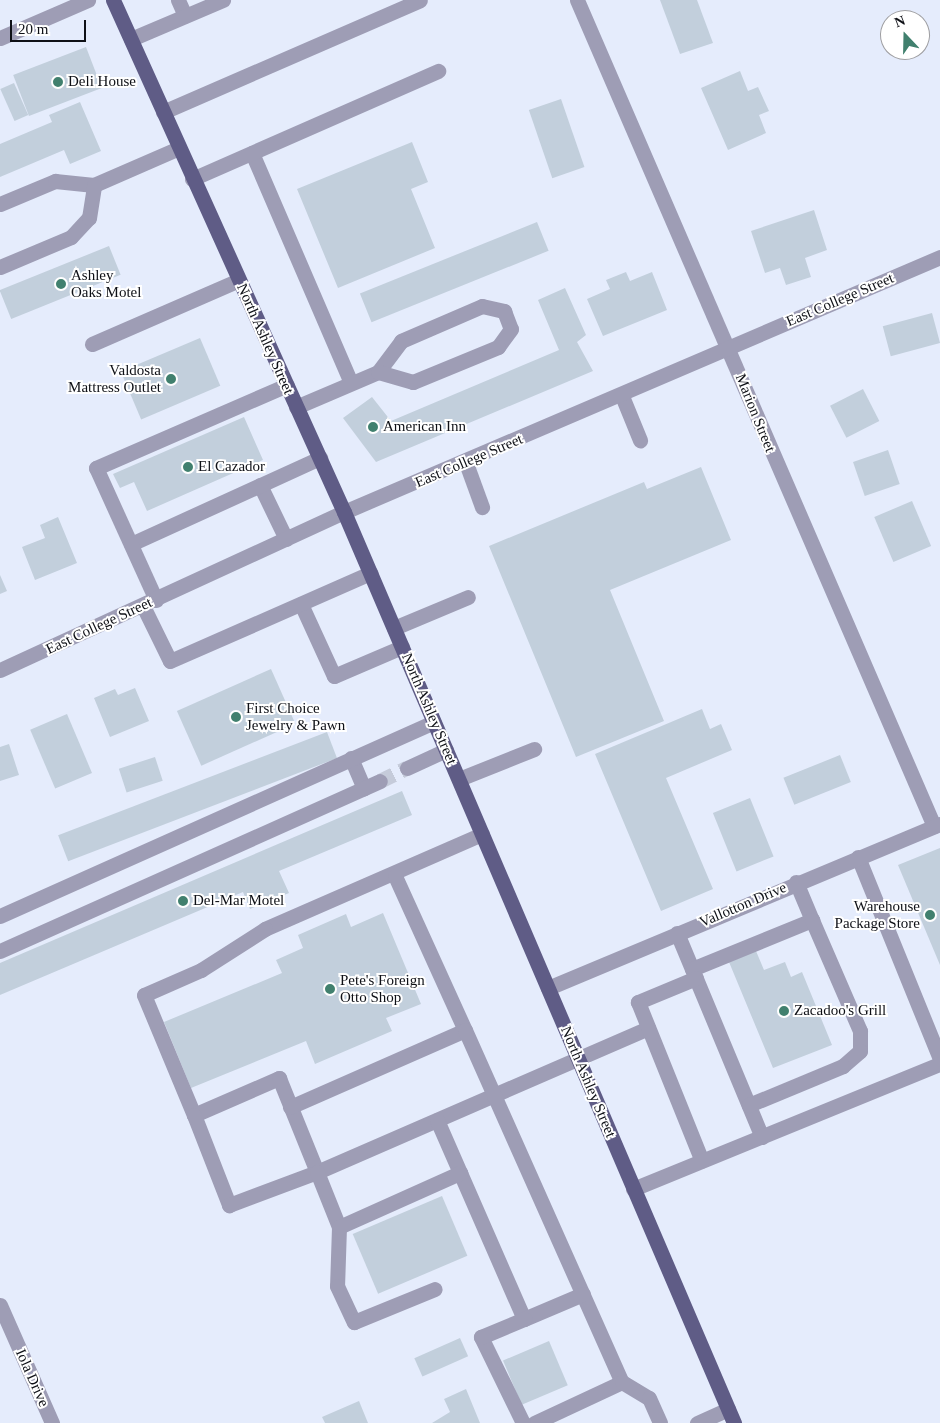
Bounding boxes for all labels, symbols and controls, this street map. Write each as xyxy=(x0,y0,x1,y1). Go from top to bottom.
scale bar xyxy=(12,10,89,42)
north arrow xyxy=(880,10,930,60)
text: N xyxy=(892,13,907,30)
text: 20 m xyxy=(18,21,48,37)
place label: Deli House xyxy=(68,73,136,91)
marker: Deli House xyxy=(52,76,64,88)
place label: Ashley Oaks Motel xyxy=(71,266,141,301)
street label: East College Street xyxy=(784,269,896,331)
marker: Ashley Oaks Motel xyxy=(55,278,67,290)
street label: North Ashley Street xyxy=(232,281,298,397)
place label: Valdosta Mattress Outlet xyxy=(68,361,161,396)
street label: Marion Street xyxy=(731,371,779,455)
marker: Valdosta Mattress Outlet xyxy=(165,373,177,385)
place label: American Inn xyxy=(383,418,466,436)
marker: American Inn xyxy=(367,421,379,433)
street label: East College Street xyxy=(413,430,525,492)
place label: El Cazador xyxy=(198,458,265,476)
marker: El Cazador xyxy=(182,461,194,473)
street label: East College Street xyxy=(43,594,155,658)
street label: North Ashley Street xyxy=(397,650,461,768)
place label: First Choice Jewelry & Pawn xyxy=(246,699,345,734)
marker: First Choice Jewelry & Pawn xyxy=(230,711,242,723)
street label: Vallotton Drive xyxy=(697,879,789,931)
place label: Del-Mar Motel xyxy=(193,892,284,910)
marker: Del-Mar Motel xyxy=(177,895,189,907)
place label: Warehouse Package Store xyxy=(835,897,920,932)
marker: Warehouse Package Store xyxy=(924,909,936,921)
place label: Pete's Foreign Otto Shop xyxy=(340,971,425,1006)
marker: Pete's Foreign Otto Shop xyxy=(324,983,336,995)
place label: Zacadoo's Grill xyxy=(794,1002,886,1020)
marker: Zacadoo's Grill xyxy=(778,1005,790,1017)
street label: North Ashley Street xyxy=(556,1023,620,1141)
street label: Iola Drive xyxy=(11,1346,53,1410)

